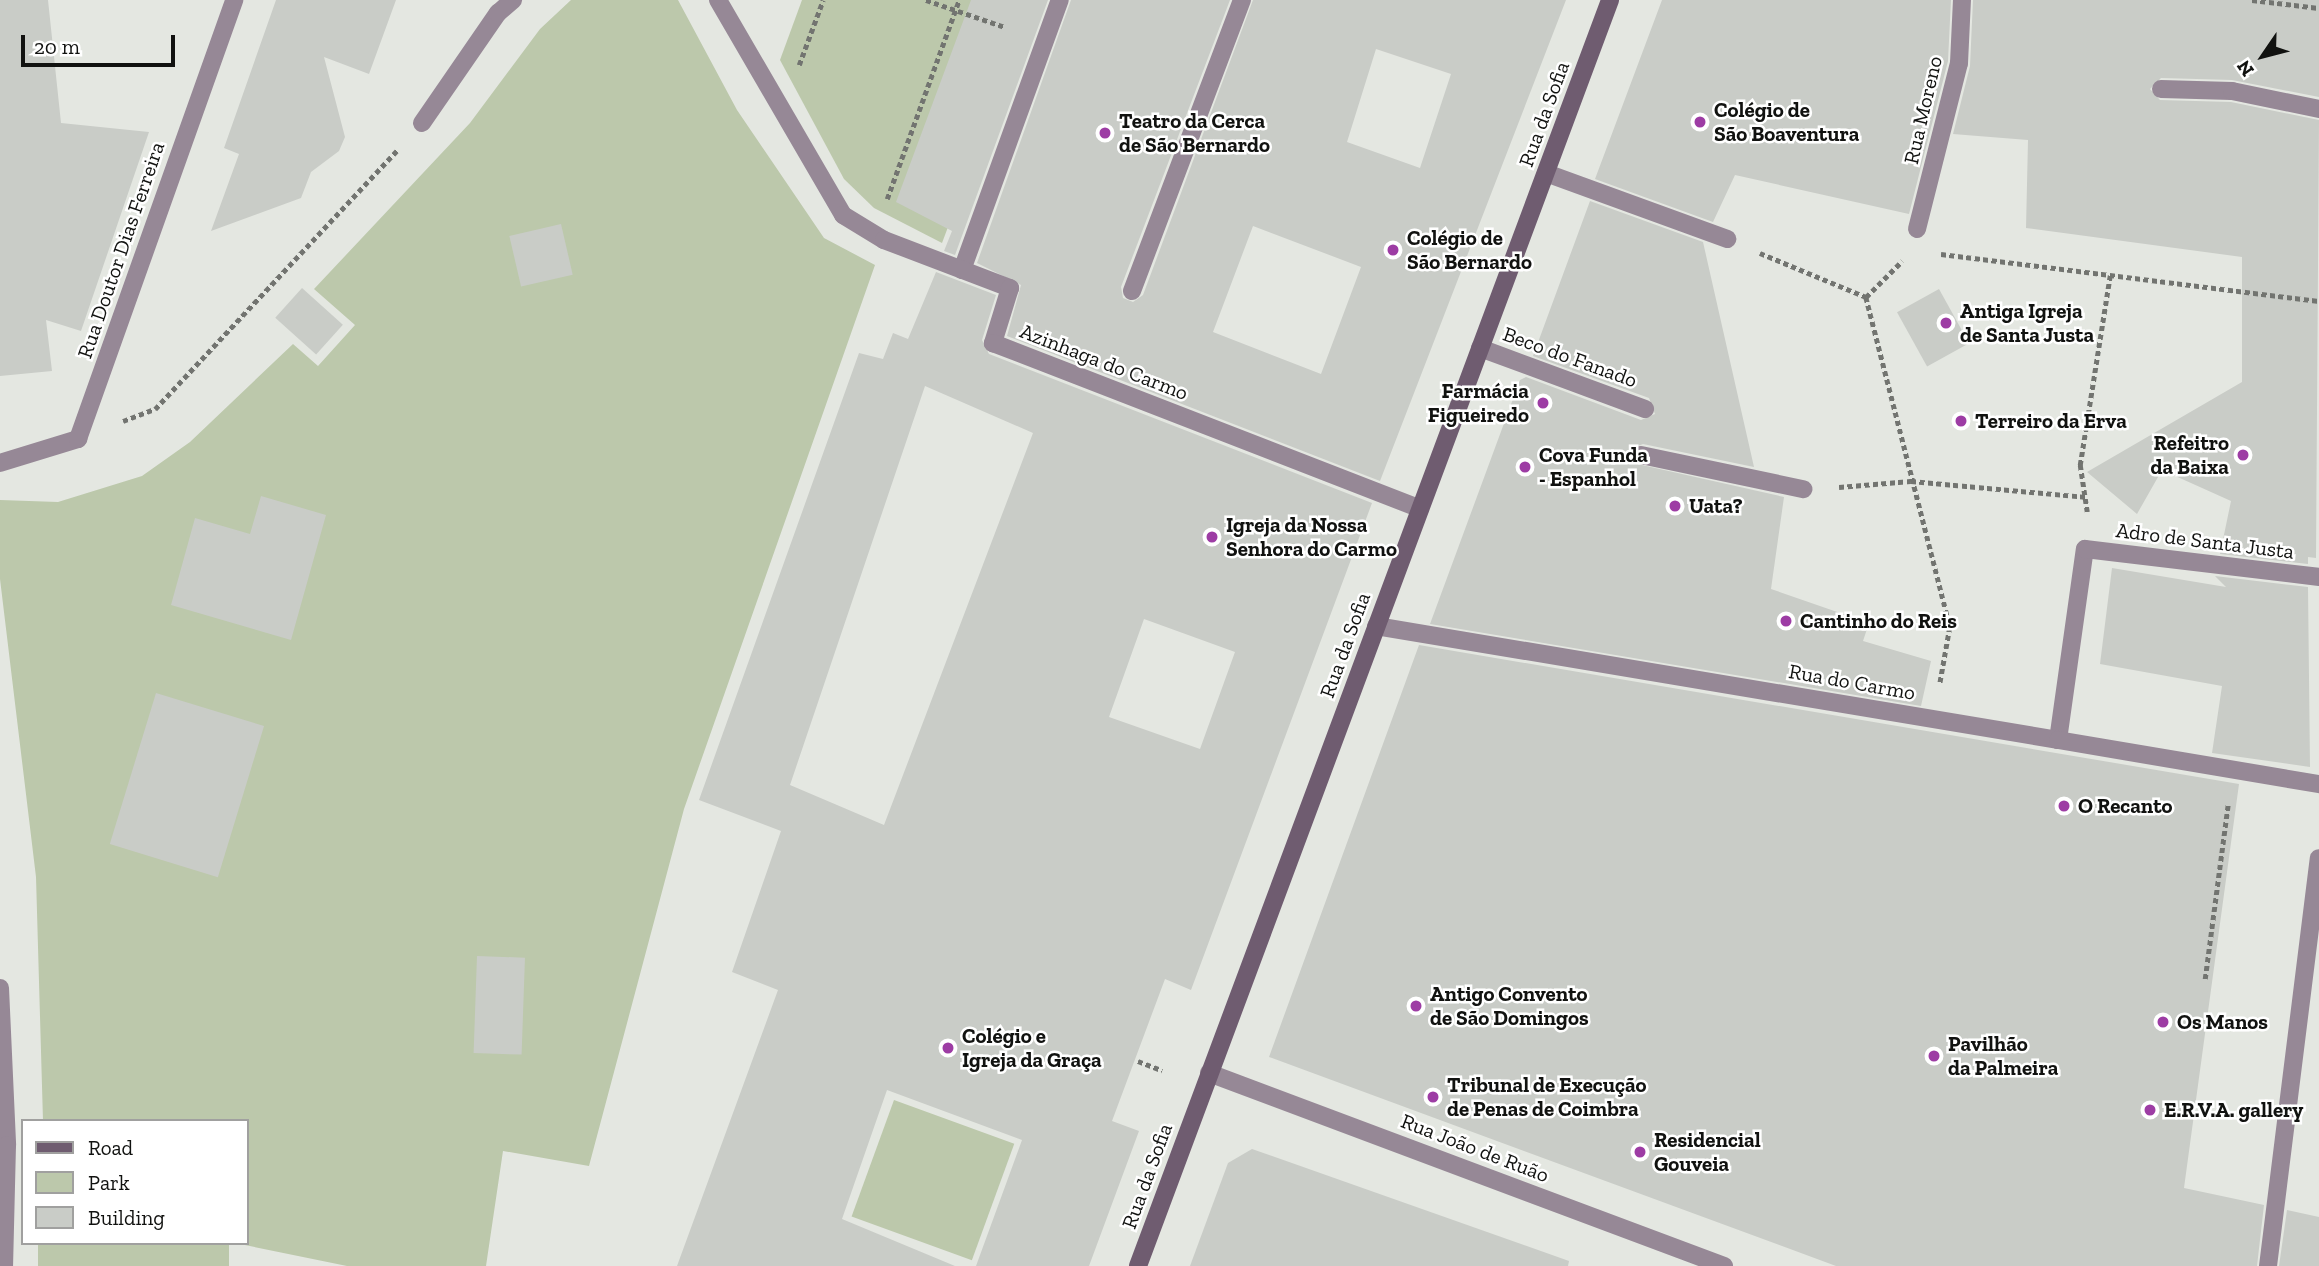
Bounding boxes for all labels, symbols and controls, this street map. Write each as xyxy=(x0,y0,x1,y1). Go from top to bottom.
scale bar xyxy=(24,21,178,65)
north arrow xyxy=(2228,21,2298,91)
text: 20 m xyxy=(34,34,80,59)
street label: Rua Moreno xyxy=(1898,54,1948,166)
text: N xyxy=(2232,56,2259,81)
street label: Rua da Sofia xyxy=(1513,58,1575,170)
place label: Colégio de São Boaventura xyxy=(1714,97,1859,147)
place label: Teatro da Cerca de São Bernardo xyxy=(1119,108,1270,158)
marker: Colégio de São Boaventura xyxy=(1692,114,1708,130)
marker: Teatro da Cerca de São Bernardo xyxy=(1097,125,1113,141)
street label: Rua Doutor Dias Ferreira xyxy=(72,138,170,362)
place label: Colégio de São Bernardo xyxy=(1407,225,1532,275)
marker: Colégio de São Bernardo xyxy=(1385,242,1401,258)
place label: Antiga Igreja de Santa Justa xyxy=(1960,298,2094,348)
marker: Antiga Igreja de Santa Justa xyxy=(1938,315,1954,331)
street label: Azinhaga do Carmo xyxy=(1016,318,1192,406)
street label: Beco do Fanado xyxy=(1499,321,1641,393)
place label: Farmácia Figueiredo xyxy=(1428,378,1529,428)
marker: Farmácia Figueiredo xyxy=(1535,395,1551,411)
place label: Terreiro da Erva xyxy=(1975,408,2127,434)
marker: Terreiro da Erva xyxy=(1953,413,1969,429)
place label: Refeitro da Baixa xyxy=(2151,430,2229,480)
place label: Cova Funda - Espanhol xyxy=(1539,442,1648,492)
marker: Refeitro da Baixa xyxy=(2235,447,2251,463)
marker: Cova Funda - Espanhol xyxy=(1517,459,1533,475)
place label: Uata? xyxy=(1689,493,1743,519)
marker: Uata? xyxy=(1667,498,1683,514)
place label: Igreja da Nossa Senhora do Carmo xyxy=(1226,512,1397,562)
street label: Adro de Santa Justa xyxy=(2114,518,2296,564)
marker: Igreja da Nossa Senhora do Carmo xyxy=(1204,529,1220,545)
street label: Rua da Sofia xyxy=(1314,589,1376,701)
place label: Cantinho do Reis xyxy=(1800,608,1957,634)
marker: Cantinho do Reis xyxy=(1778,613,1794,629)
street label: Rua do Carmo xyxy=(1787,658,1917,706)
place label: O Recanto xyxy=(2078,793,2173,819)
marker: O Recanto xyxy=(2056,798,2072,814)
place label: Antigo Convento de São Domingos xyxy=(1430,981,1589,1031)
marker: Antigo Convento de São Domingos xyxy=(1408,998,1424,1014)
place label: Os Manos xyxy=(2177,1009,2268,1035)
marker: Os Manos xyxy=(2155,1014,2171,1030)
place label: Colégio e Igreja da Graça xyxy=(962,1023,1102,1073)
place label: Pavilhão da Palmeira xyxy=(1948,1031,2058,1081)
marker: Colégio e Igreja da Graça xyxy=(940,1040,956,1056)
marker: Pavilhão da Palmeira xyxy=(1926,1048,1942,1064)
place label: Tribunal de Execução de Penas de Coimbra xyxy=(1447,1072,1646,1122)
marker: Tribunal de Execução de Penas de Coimbra xyxy=(1425,1089,1441,1105)
place label: E.R.V.A. gallery xyxy=(2164,1097,2303,1123)
marker: E.R.V.A. gallery xyxy=(2142,1102,2158,1118)
street label: Rua João de Ruão xyxy=(1397,1108,1553,1188)
legend xyxy=(21,1119,248,1245)
street label: Rua da Sofia xyxy=(1116,1120,1178,1232)
place label: Residencial Gouveia xyxy=(1654,1127,1761,1177)
text: Road xyxy=(88,1135,133,1160)
marker: Residencial Gouveia xyxy=(1632,1144,1648,1160)
text: Park xyxy=(88,1170,130,1195)
text: Building xyxy=(88,1205,165,1230)

